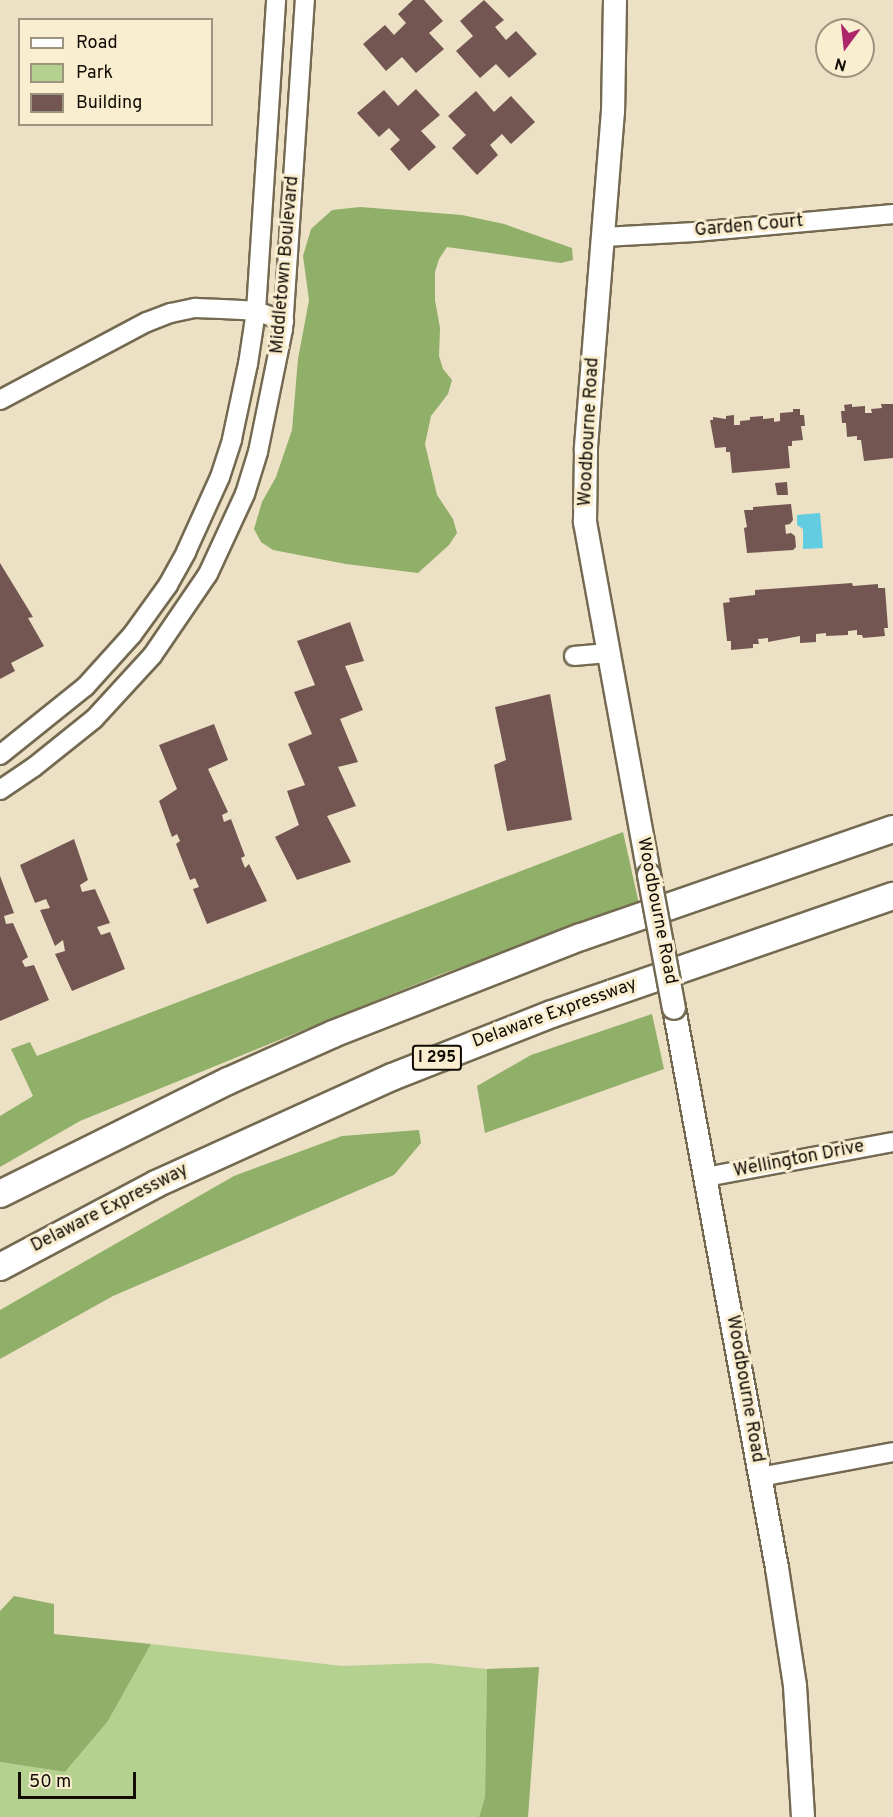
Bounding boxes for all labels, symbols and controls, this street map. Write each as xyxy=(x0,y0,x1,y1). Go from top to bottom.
legend xyxy=(18,18,213,126)
north arrow xyxy=(815,18,875,78)
text: Road xyxy=(76,32,118,55)
text: N xyxy=(833,52,849,75)
text: Park xyxy=(76,62,113,85)
text: Building xyxy=(76,92,142,115)
street label: Middletown Boulevard xyxy=(267,175,305,355)
street label: Garden Court xyxy=(694,211,804,243)
street label: Woodbourne Road xyxy=(575,357,605,507)
street label: Woodbourne Road xyxy=(631,836,681,986)
street label: Delaware Expressway xyxy=(470,974,640,1054)
road number: I 295 xyxy=(412,1045,462,1071)
street label: Wellington Drive xyxy=(732,1137,866,1183)
street label: Delaware Expressway xyxy=(28,1160,192,1258)
street label: Woodbourne Road xyxy=(720,1314,768,1464)
scale bar xyxy=(21,1760,140,1798)
text: 50 m xyxy=(29,1771,71,1794)

